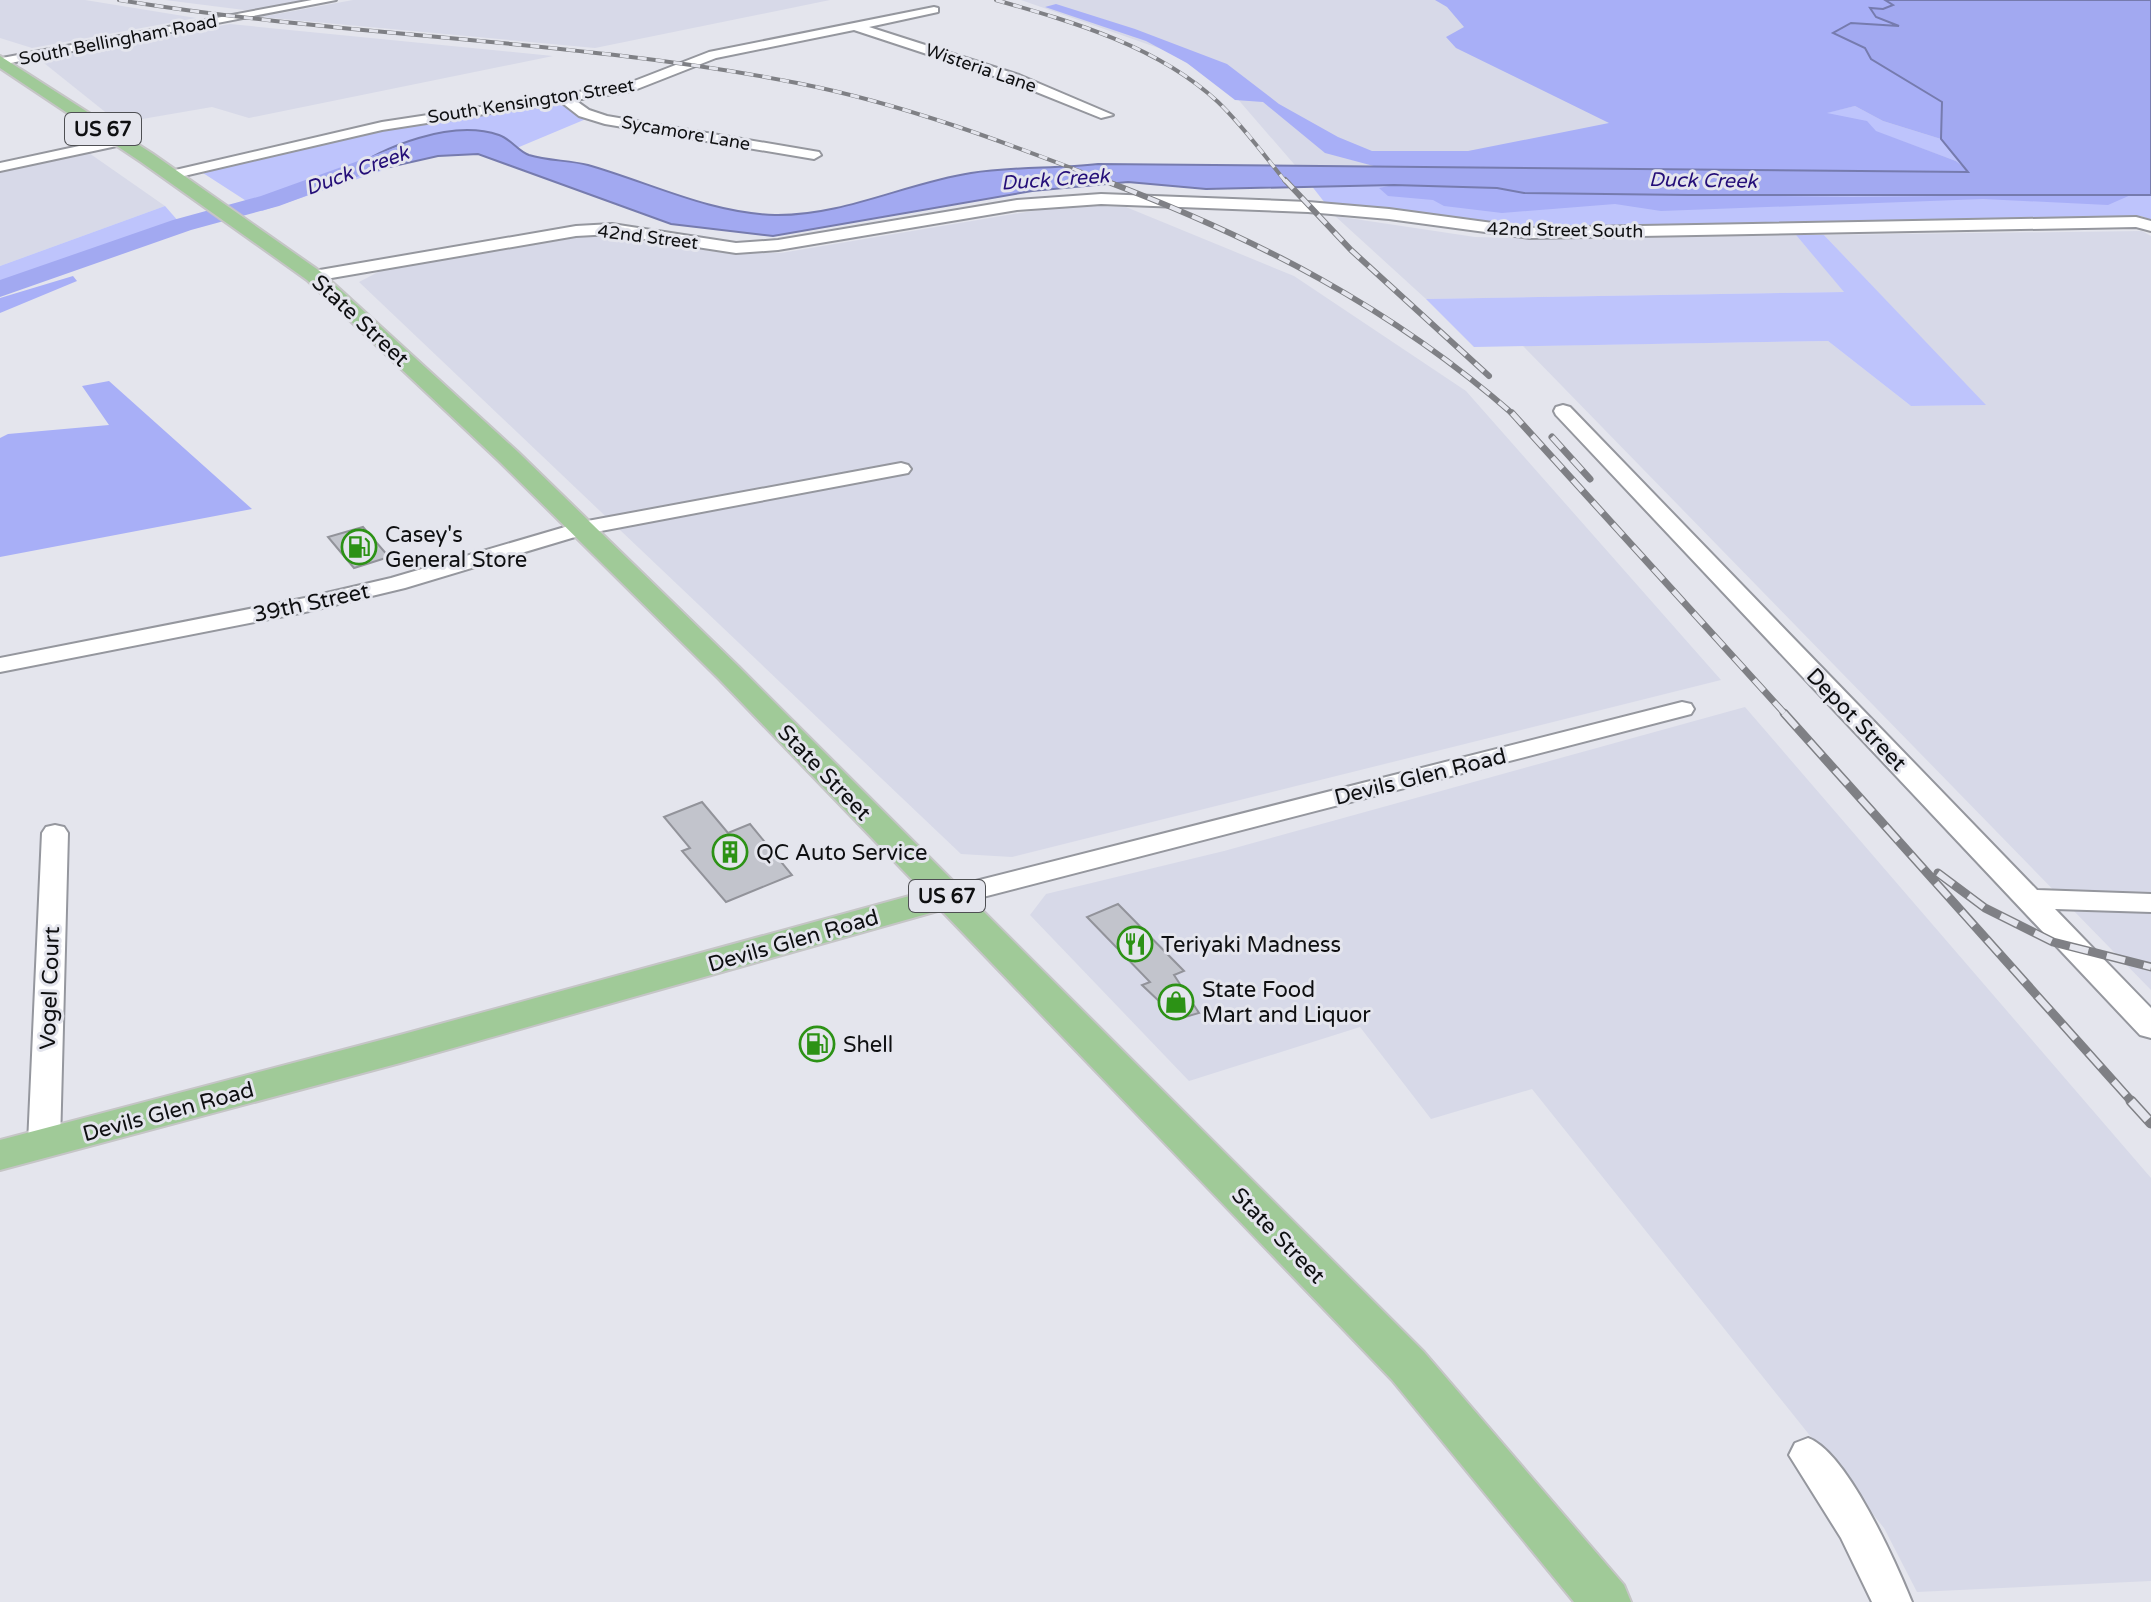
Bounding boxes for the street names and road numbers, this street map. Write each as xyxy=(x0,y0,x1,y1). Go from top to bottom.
street label: South Bellingham Road xyxy=(17,10,219,70)
street label: Wisteria Lane xyxy=(923,39,1039,97)
street label: South Kensington Street xyxy=(426,74,636,128)
street label: Sycamore Lane xyxy=(620,111,752,155)
road number: US 67 xyxy=(65,113,141,145)
street label: 42nd Street South xyxy=(1487,218,1643,242)
street label: 42nd Street xyxy=(597,220,700,254)
street label: State Street xyxy=(307,269,414,372)
street label: 39th Street xyxy=(251,578,372,628)
street label: Depot Street xyxy=(1801,663,1912,776)
street label: State Street xyxy=(772,719,876,826)
street label: Devils Glen Road xyxy=(1332,743,1509,811)
road number: US 67 xyxy=(909,880,985,912)
street label: Devils Glen Road xyxy=(705,904,882,978)
street label: Vogel Court xyxy=(35,926,65,1050)
street label: Devils Glen Road xyxy=(80,1077,257,1147)
street label: State Street xyxy=(1226,1182,1330,1289)

